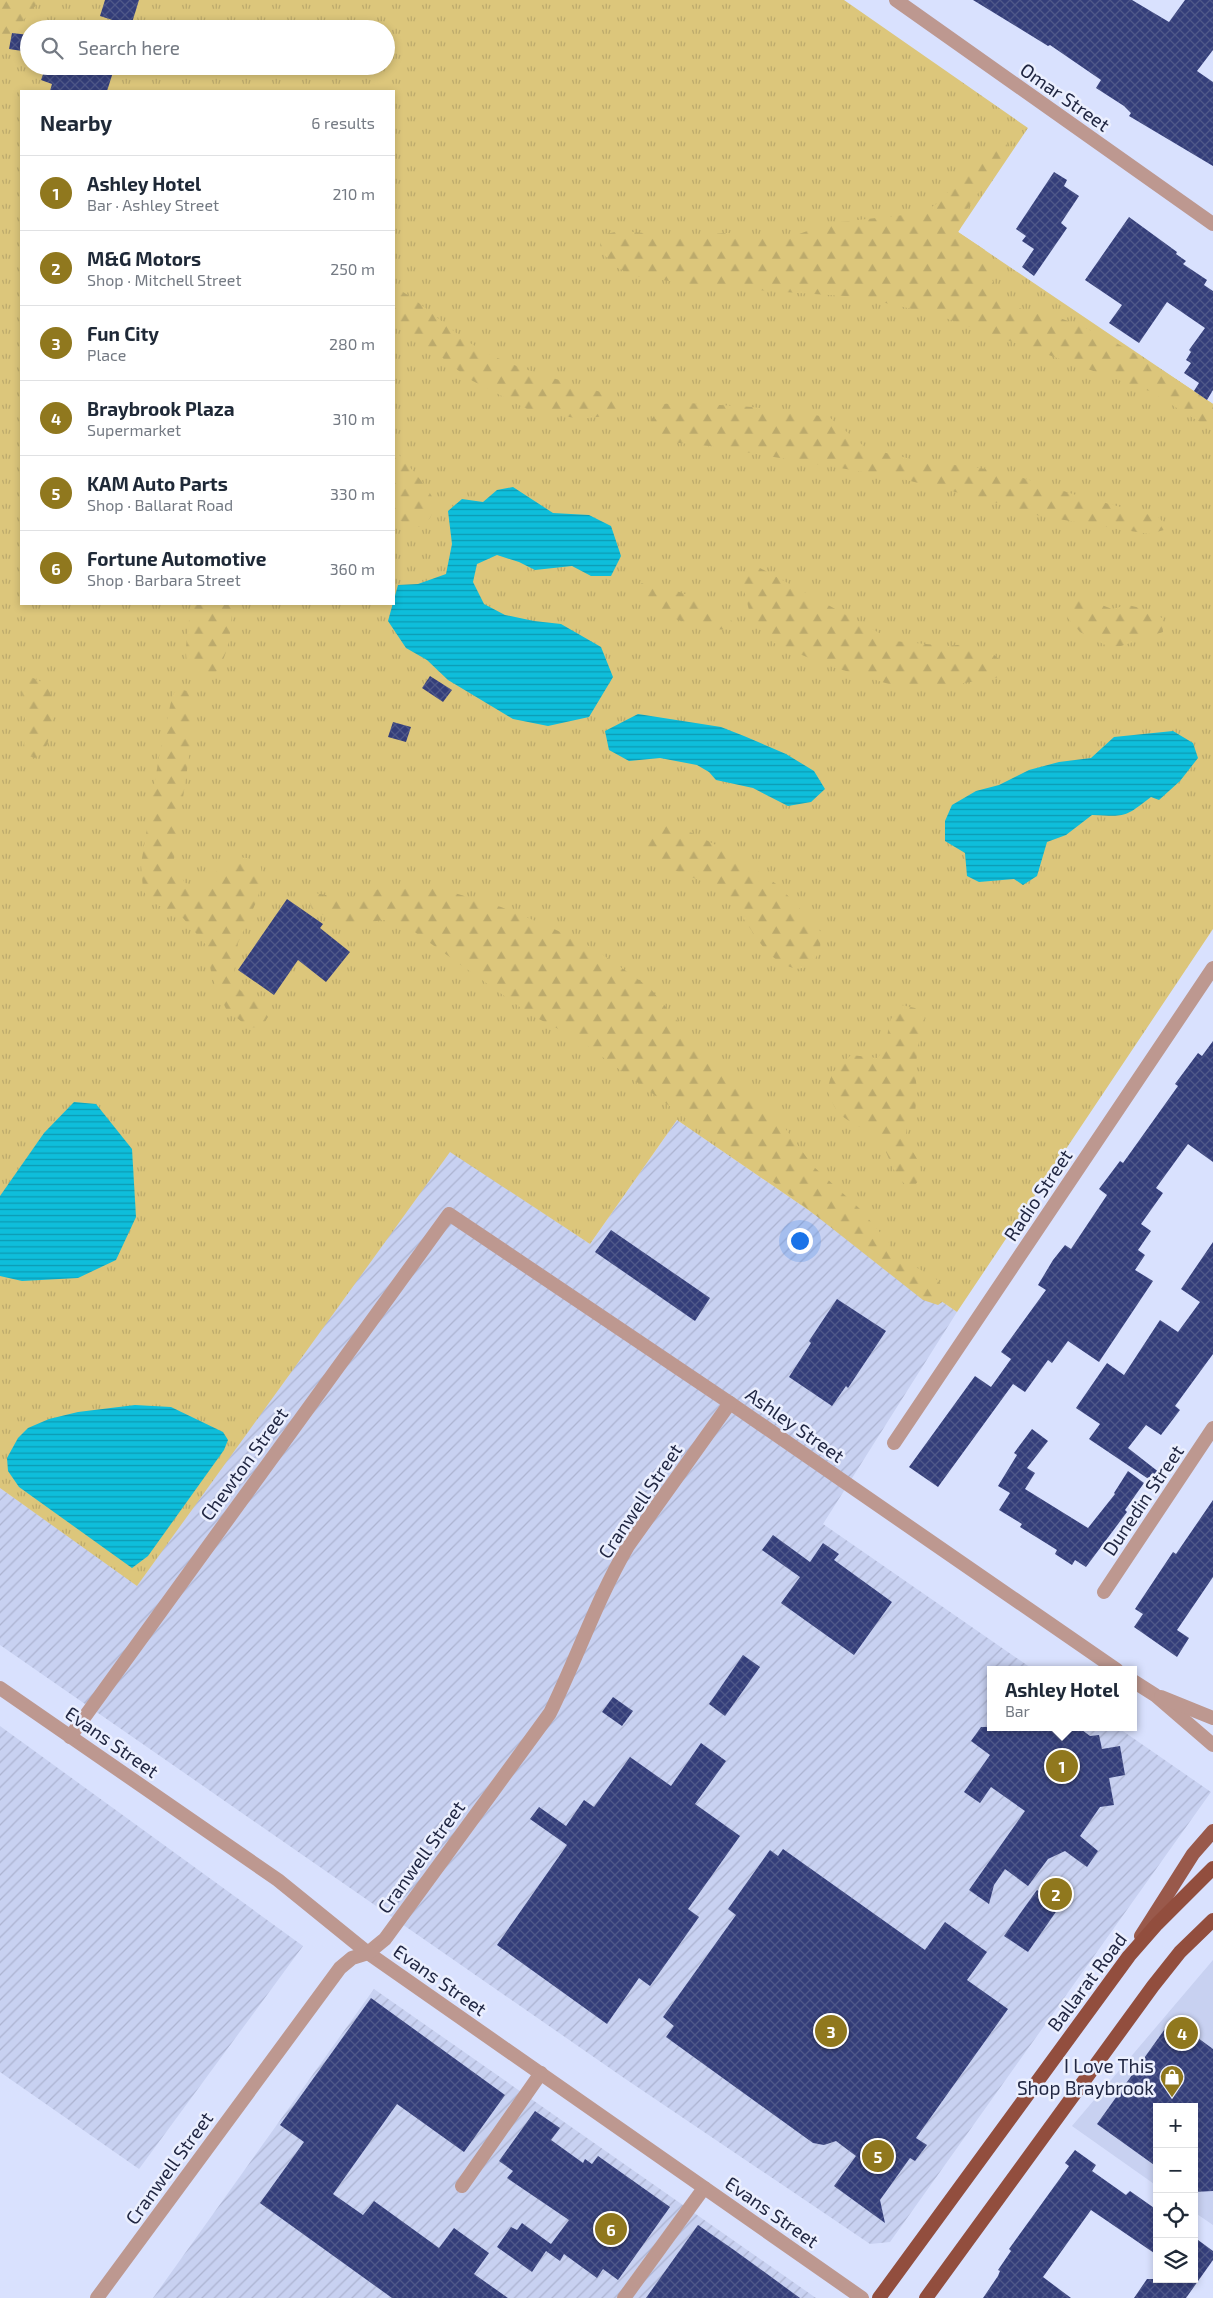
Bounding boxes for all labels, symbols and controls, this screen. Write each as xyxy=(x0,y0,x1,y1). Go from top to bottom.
search box xyxy=(20,20,395,75)
icon: search xyxy=(38,34,66,62)
text: Search here xyxy=(78,36,180,59)
street label: Omar Street xyxy=(1016,57,1114,136)
text: Nearby xyxy=(40,110,112,135)
text: 6 results xyxy=(311,113,375,132)
text: Ashley Hotel xyxy=(87,172,201,195)
text: 1 xyxy=(53,184,59,203)
text: 210 m xyxy=(332,184,375,203)
text: Bar · Ashley Street xyxy=(87,195,219,214)
text: M&G Motors xyxy=(87,247,201,270)
text: 2 xyxy=(51,259,61,278)
text: 250 m xyxy=(330,259,375,278)
text: Shop · Mitchell Street xyxy=(87,270,242,289)
text: Fun City xyxy=(87,322,159,345)
text: 3 xyxy=(51,334,61,353)
text: 280 m xyxy=(329,334,375,353)
text: Place xyxy=(87,345,126,364)
text: Braybrook Plaza xyxy=(87,397,235,420)
text: 4 xyxy=(51,409,61,428)
text: 310 m xyxy=(333,409,375,428)
text: Supermarket xyxy=(87,420,181,439)
text: KAM Auto Parts xyxy=(87,472,228,495)
text: 5 xyxy=(52,484,60,503)
text: 330 m xyxy=(330,484,375,503)
text: Shop · Ballarat Road xyxy=(87,495,233,514)
text: Fortune Automotive xyxy=(87,547,266,570)
text: 6 xyxy=(51,559,61,578)
text: 360 m xyxy=(330,559,375,578)
text: Shop · Barbara Street xyxy=(87,570,241,589)
street label: Radio Street xyxy=(999,1145,1077,1245)
your location xyxy=(787,1228,813,1254)
street label: Ashley Street xyxy=(742,1382,849,1467)
street label: Chewton Street xyxy=(195,1403,292,1525)
street label: Cranwell Street xyxy=(593,1439,686,1563)
street label: Dunedin Street xyxy=(1097,1440,1188,1559)
popup xyxy=(987,1666,1137,1731)
text: Ashley Hotel xyxy=(1005,1678,1119,1701)
street label: Evans Street xyxy=(61,1701,163,1782)
text: Bar xyxy=(1005,1701,1030,1720)
pin: 1 xyxy=(1046,1747,1078,1785)
street label: Cranwell Street xyxy=(372,1796,469,1917)
pin: 2 xyxy=(1040,1875,1072,1913)
street label: Ballarat Road xyxy=(1042,1928,1131,2035)
street label: Evans Street xyxy=(389,1939,491,2020)
pin: 3 xyxy=(815,2012,847,2050)
pin: 4 xyxy=(1166,2014,1198,2052)
place label: I Love This Shop Braybrook xyxy=(1017,2054,1154,2099)
shop icon: I Love This Shop Braybrook xyxy=(1159,2064,1185,2098)
map controls xyxy=(1153,2103,1198,2283)
button: + xyxy=(1153,2103,1198,2148)
street label: Cranwell Street xyxy=(120,2107,217,2228)
pin: 5 xyxy=(862,2137,894,2175)
button: − xyxy=(1153,2148,1198,2193)
street label: Evans Street xyxy=(721,2171,823,2252)
button: locate xyxy=(1153,2193,1198,2238)
pin: 6 xyxy=(595,2210,627,2248)
button: layers xyxy=(1153,2238,1198,2283)

